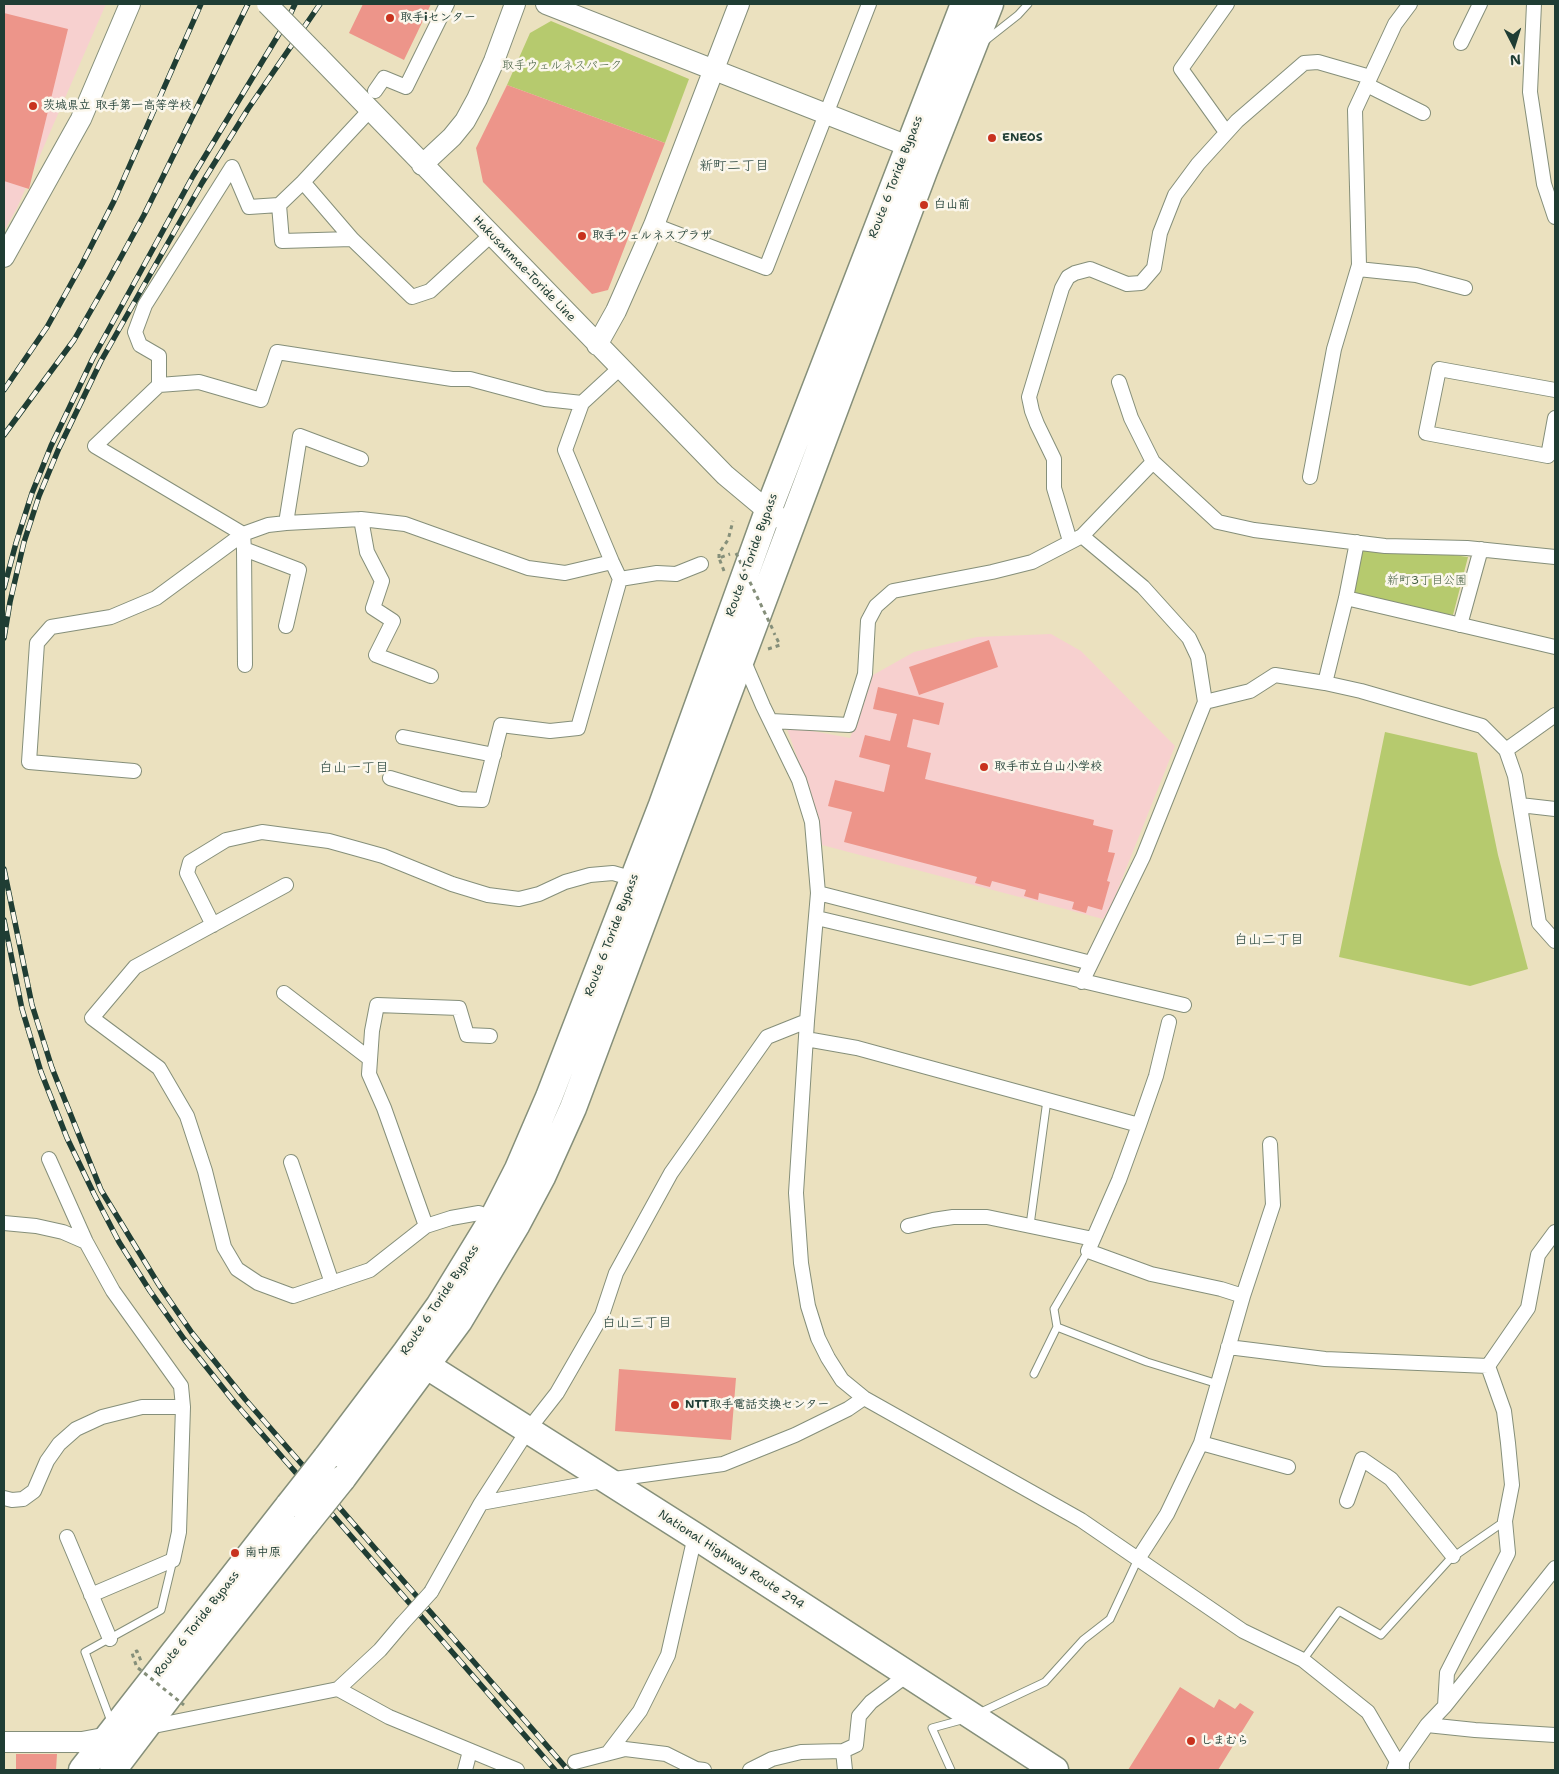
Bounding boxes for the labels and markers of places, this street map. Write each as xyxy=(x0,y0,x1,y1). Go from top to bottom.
place label: 取手iセンター xyxy=(400,11,476,25)
marker: 取手iセンター xyxy=(384,12,396,24)
place label: 茨城県立 取手第一高等学校 xyxy=(43,99,191,113)
marker: 茨城県立 取手第一高等学校 xyxy=(27,100,39,112)
place label: ENEOS xyxy=(1002,131,1043,145)
marker: ENEOS xyxy=(986,132,998,144)
place label: 白山前 xyxy=(934,198,970,212)
marker: 白山前 xyxy=(918,199,930,211)
place label: 取手ウェルネスプラザ xyxy=(592,229,712,243)
marker: 取手ウェルネスプラザ xyxy=(576,230,588,242)
place label: 取手市立白山小学校 xyxy=(994,760,1102,774)
marker: 取手市立白山小学校 xyxy=(978,761,990,773)
place label: NTT取手電話交換センター xyxy=(685,1398,829,1412)
marker: NTT取手電話交換センター xyxy=(669,1399,681,1411)
place label: 南中原 xyxy=(245,1546,281,1560)
marker: 南中原 xyxy=(229,1547,241,1559)
place label: しまむら xyxy=(1201,1734,1249,1748)
marker: しまむら xyxy=(1185,1735,1197,1747)

